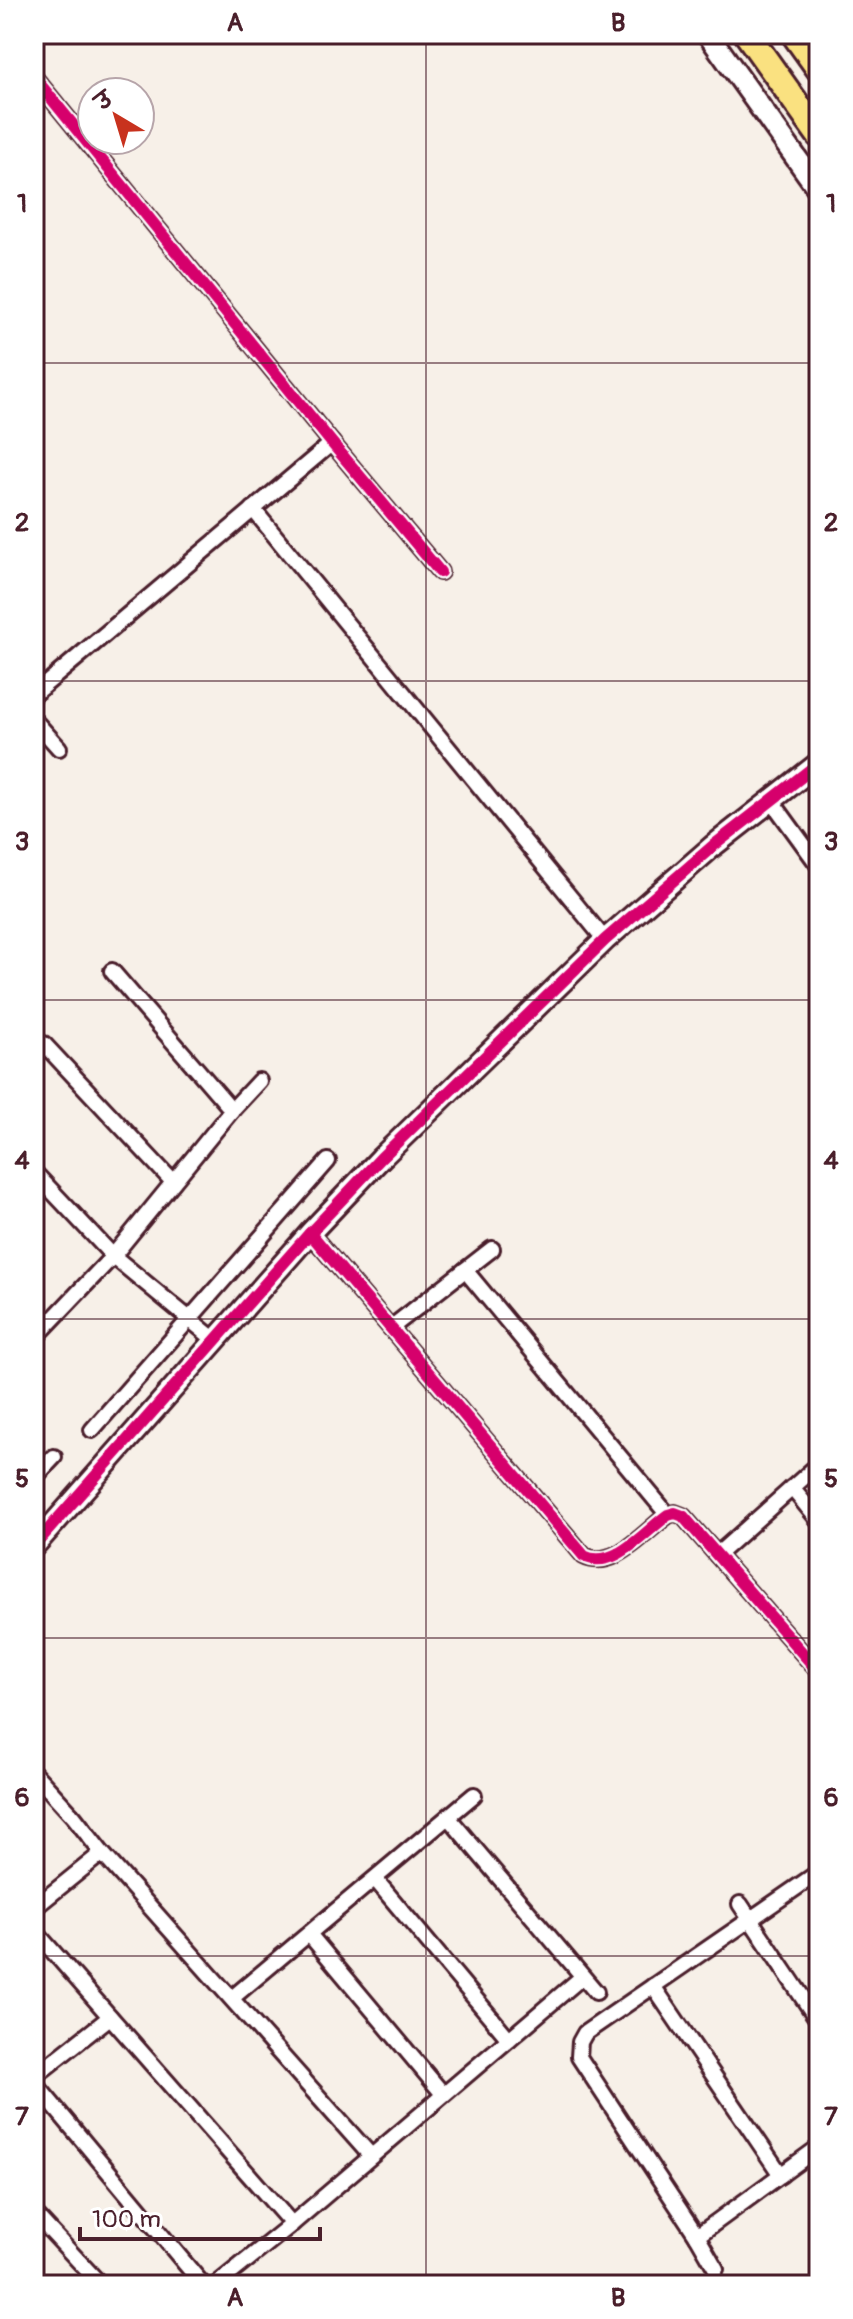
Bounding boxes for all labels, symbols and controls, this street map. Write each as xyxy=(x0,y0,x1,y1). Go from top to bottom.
text: A xyxy=(227,7,244,39)
text: B xyxy=(611,7,625,39)
north arrow xyxy=(76,76,156,156)
text: उ xyxy=(88,84,121,118)
text: 1 xyxy=(17,188,27,220)
text: 1 xyxy=(826,188,836,220)
text: 2 xyxy=(15,507,29,539)
text: 2 xyxy=(824,507,838,539)
text: 3 xyxy=(15,826,29,858)
text: 3 xyxy=(824,826,838,858)
text: 4 xyxy=(14,1145,30,1177)
text: 4 xyxy=(823,1145,839,1177)
text: 5 xyxy=(15,1463,29,1495)
text: 5 xyxy=(824,1463,838,1495)
text: 6 xyxy=(14,1782,30,1814)
text: 6 xyxy=(823,1782,839,1814)
text: 7 xyxy=(15,2101,29,2133)
text: 7 xyxy=(824,2101,838,2133)
scale bar xyxy=(80,2191,320,2241)
text: 100 m xyxy=(92,2205,161,2234)
text: A xyxy=(227,2282,244,2314)
text: B xyxy=(611,2282,625,2314)

